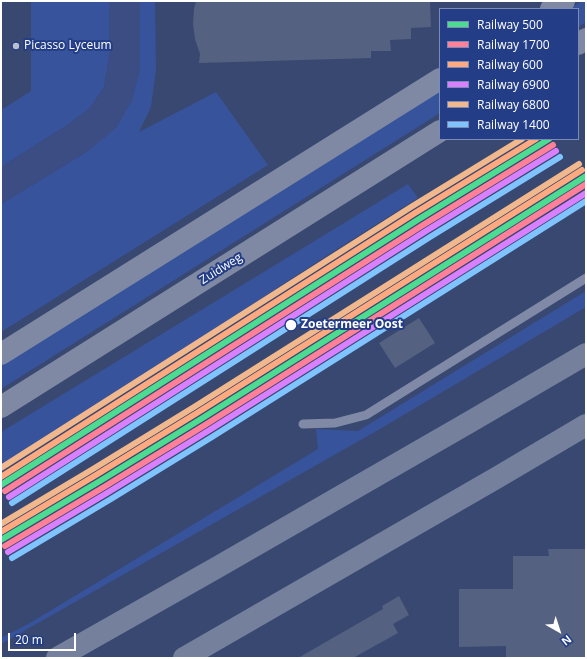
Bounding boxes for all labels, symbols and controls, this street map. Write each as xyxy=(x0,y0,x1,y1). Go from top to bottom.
legend xyxy=(439,8,579,140)
text: Railway 500 xyxy=(477,16,543,33)
text: Railway 1700 xyxy=(477,36,550,53)
place label: Picasso Lyceum xyxy=(24,39,112,53)
marker: Picasso Lyceum xyxy=(11,41,21,51)
text: Railway 600 xyxy=(477,56,543,73)
text: Railway 6900 xyxy=(477,76,550,93)
text: Railway 6800 xyxy=(477,96,550,113)
text: Railway 1400 xyxy=(477,116,550,133)
street label: Zuidweg xyxy=(197,250,245,288)
marker: Zoetermeer Oost xyxy=(284,318,298,332)
place label: Zoetermeer Oost xyxy=(301,318,403,332)
north arrow xyxy=(539,611,579,651)
scale bar xyxy=(10,625,78,651)
text: 20 m xyxy=(15,631,43,648)
text: N xyxy=(559,632,575,649)

